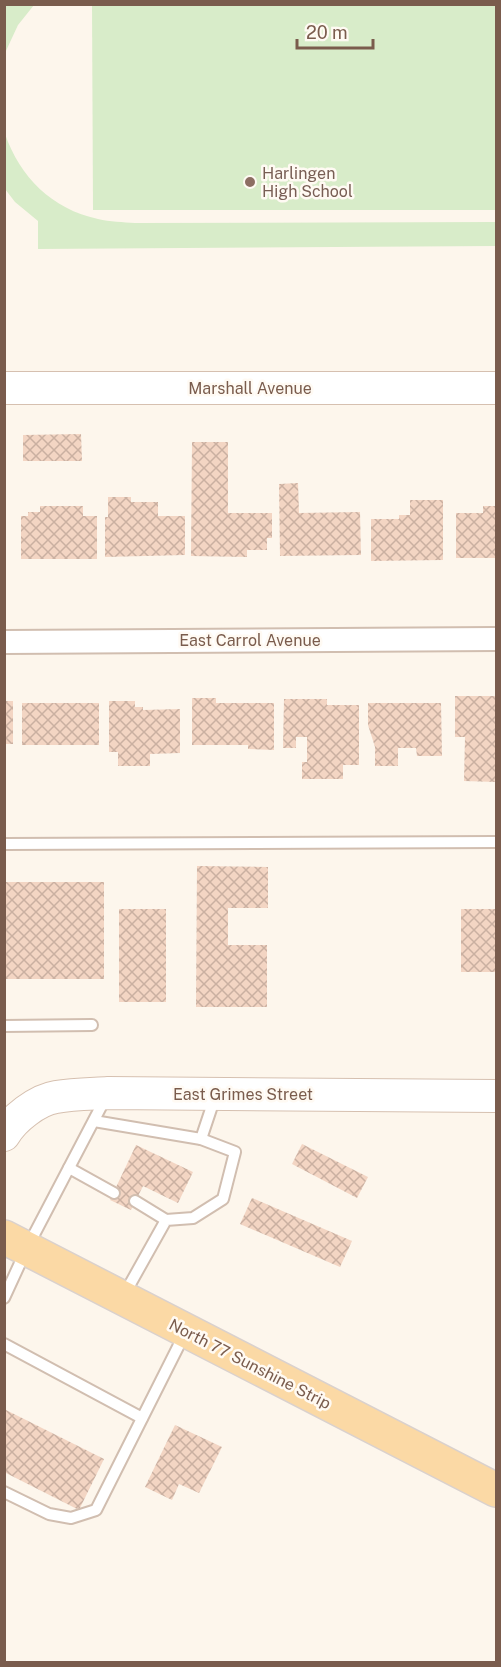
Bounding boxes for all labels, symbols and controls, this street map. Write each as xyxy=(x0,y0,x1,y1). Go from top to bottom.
scale bar xyxy=(297,12,374,50)
text: 20 m xyxy=(306,22,348,43)
place label: Harlingen High School xyxy=(262,164,353,201)
marker: Harlingen High School xyxy=(243,175,257,189)
street label: Marshall Avenue xyxy=(188,379,312,398)
street label: East Carrol Avenue xyxy=(179,631,321,650)
street label: East Grimes Street xyxy=(173,1085,313,1104)
street label: North 77 Sunshine Strip xyxy=(166,1315,334,1413)

